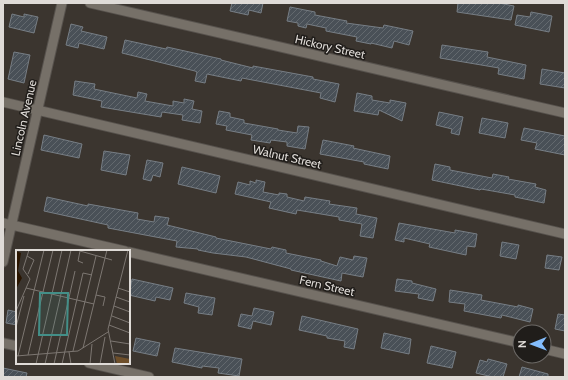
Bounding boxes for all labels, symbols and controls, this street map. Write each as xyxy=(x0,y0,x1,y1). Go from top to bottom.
street label: Hickory Street xyxy=(294,31,367,62)
street label: Lincoln Avenue xyxy=(7,78,40,157)
street label: Walnut Street xyxy=(251,141,323,172)
inset map xyxy=(16,250,130,364)
street label: Fern Street xyxy=(298,272,356,299)
north arrow xyxy=(512,324,552,364)
text: N xyxy=(515,340,529,348)

